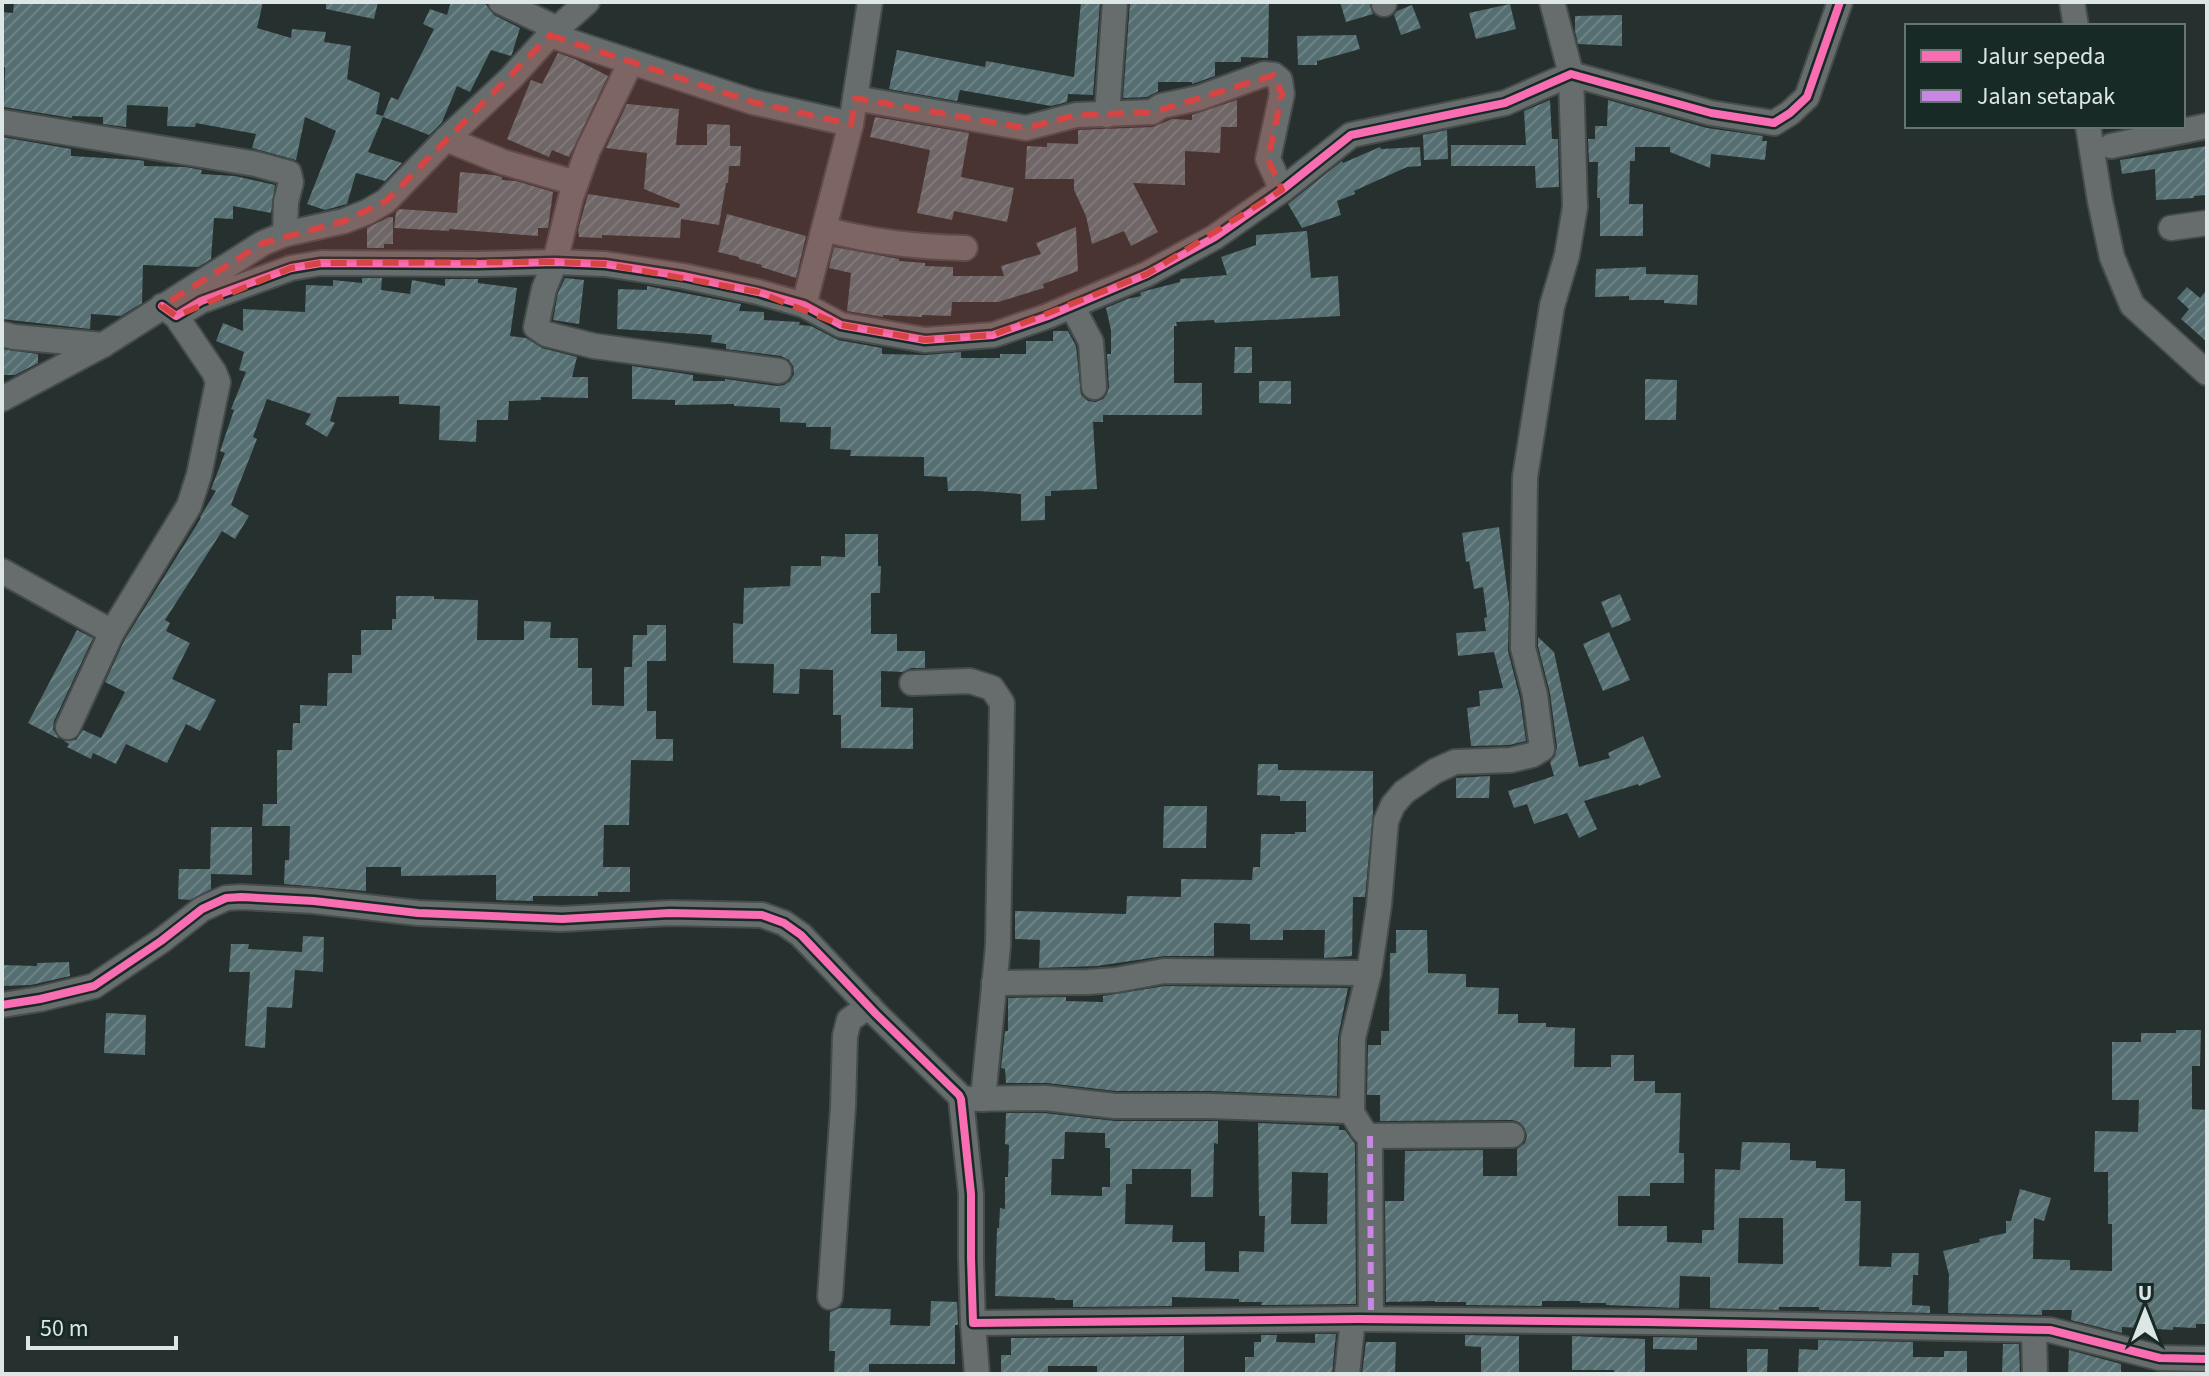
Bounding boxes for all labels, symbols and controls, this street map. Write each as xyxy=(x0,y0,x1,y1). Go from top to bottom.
legend xyxy=(1905,24,2185,128)
text: Jalur sepeda xyxy=(1977,39,2106,74)
text: Jalan setapak xyxy=(1977,79,2115,114)
north arrow xyxy=(2105,1272,2185,1352)
text: U xyxy=(2138,1277,2152,1309)
scale bar xyxy=(28,1300,176,1350)
text: 50 m xyxy=(40,1311,89,1346)

